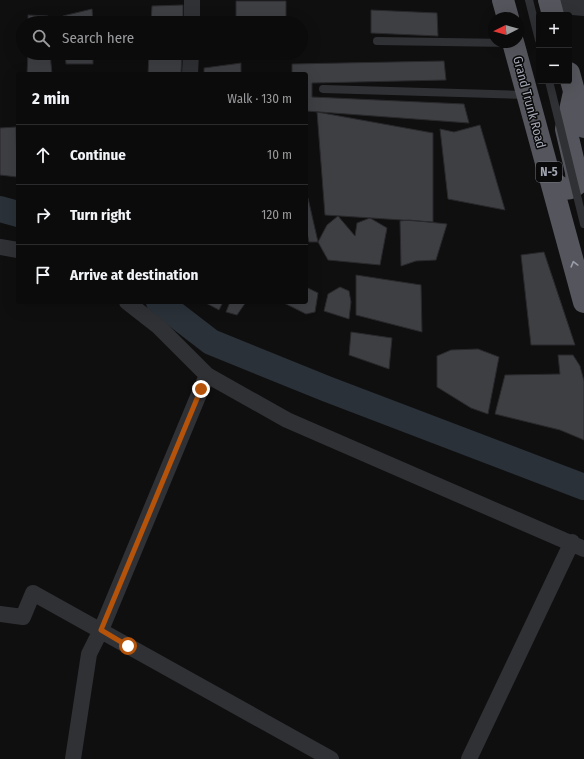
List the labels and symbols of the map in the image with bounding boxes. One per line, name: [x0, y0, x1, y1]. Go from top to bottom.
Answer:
north arrow: [488, 12, 524, 48]
street label: Grand Trunk Road: [510, 54, 549, 150]
road number: N-5: [536, 162, 562, 182]
one-way arrow: [570, 261, 579, 268]
route end: [192, 380, 210, 398]
route start: [119, 637, 137, 655]

